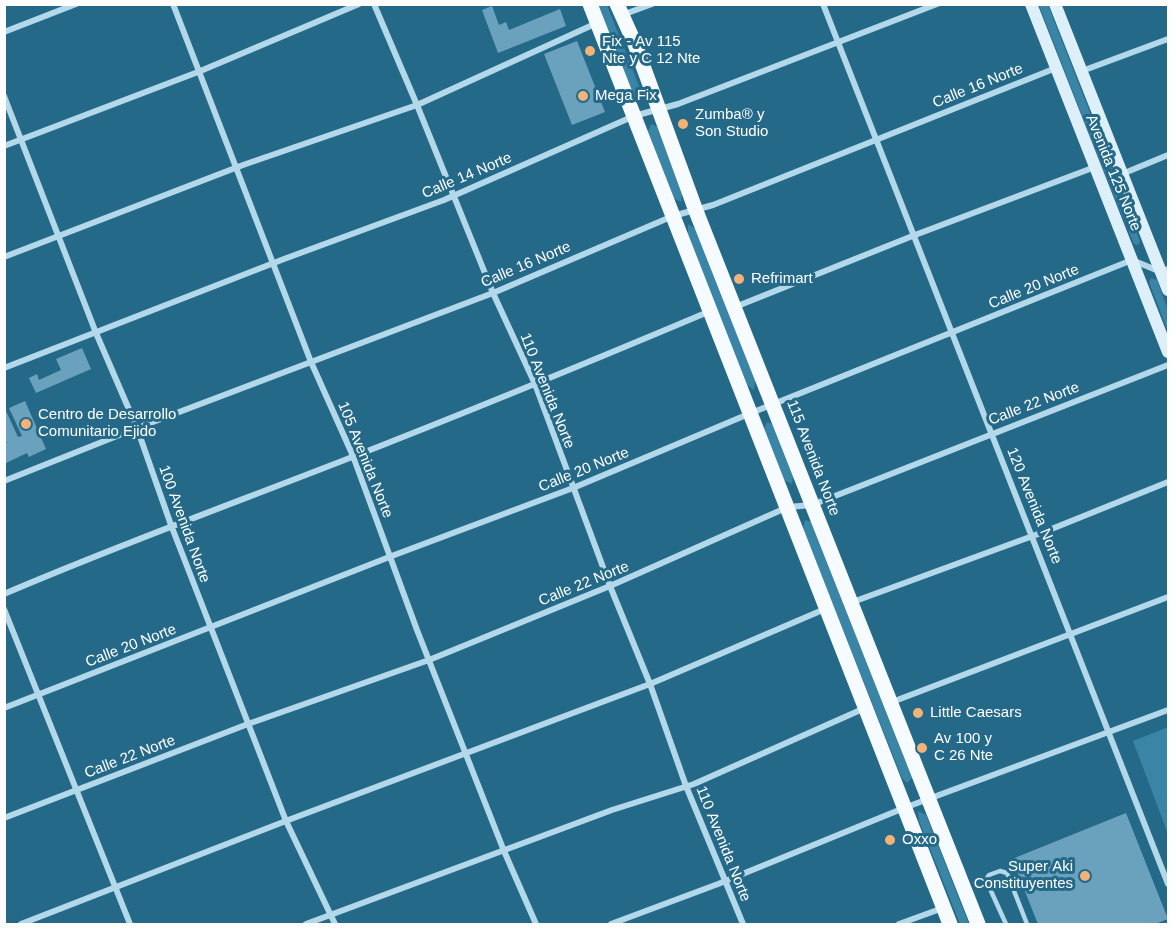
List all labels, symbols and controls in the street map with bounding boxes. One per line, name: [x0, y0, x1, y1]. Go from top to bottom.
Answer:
place label: Fix - Av 115 Nte y C 12 Nte: [602, 33, 700, 68]
marker: Fix - Av 115 Nte y C 12 Nte: [583, 44, 597, 58]
street label: Calle 16 Norte: [930, 60, 1026, 112]
place label: Mega Fix: [595, 87, 657, 105]
marker: Mega Fix: [576, 89, 590, 103]
place label: Zumba® y Son Studio: [695, 106, 768, 141]
street label: Avenida 125 Norte: [1081, 112, 1145, 234]
marker: Zumba® y Son Studio: [676, 117, 690, 131]
street label: Calle 14 Norte: [419, 149, 515, 203]
street label: Calle 16 Norte: [478, 238, 574, 292]
street label: Calle 20 Norte: [986, 261, 1082, 313]
place label: Refrimart: [751, 270, 813, 288]
marker: Refrimart: [732, 272, 746, 286]
street label: 110 Avenida Norte: [516, 331, 578, 451]
street label: Calle 22 Norte: [986, 378, 1082, 430]
street label: 115 Avenida Norte: [783, 397, 843, 519]
street label: 105 Avenida Norte: [333, 399, 397, 521]
place label: Centro de Desarrollo Comunitario Ejido: [38, 406, 176, 441]
marker: Centro de Desarrollo Comunitario Ejido: [19, 417, 33, 431]
street label: Calle 20 Norte: [536, 444, 632, 496]
street label: 120 Avenida Norte: [1002, 445, 1066, 567]
street label: 100 Avenida Norte: [154, 463, 214, 585]
street label: Calle 22 Norte: [536, 558, 632, 610]
street label: Calle 20 Norte: [83, 620, 179, 672]
place label: Little Caesars: [930, 704, 1022, 722]
marker: Little Caesars: [911, 706, 925, 720]
place label: Av 100 y C 26 Nte: [934, 730, 993, 765]
street label: Calle 22 Norte: [82, 731, 178, 783]
marker: Av 100 y C 26 Nte: [915, 741, 929, 755]
street label: 110 Avenida Norte: [692, 784, 754, 904]
place label: Oxxo: [902, 831, 937, 849]
marker: Oxxo: [883, 833, 897, 847]
place label: Super Aki Constituyentes: [974, 858, 1073, 893]
marker: Super Aki Constituyentes: [1078, 869, 1092, 883]

